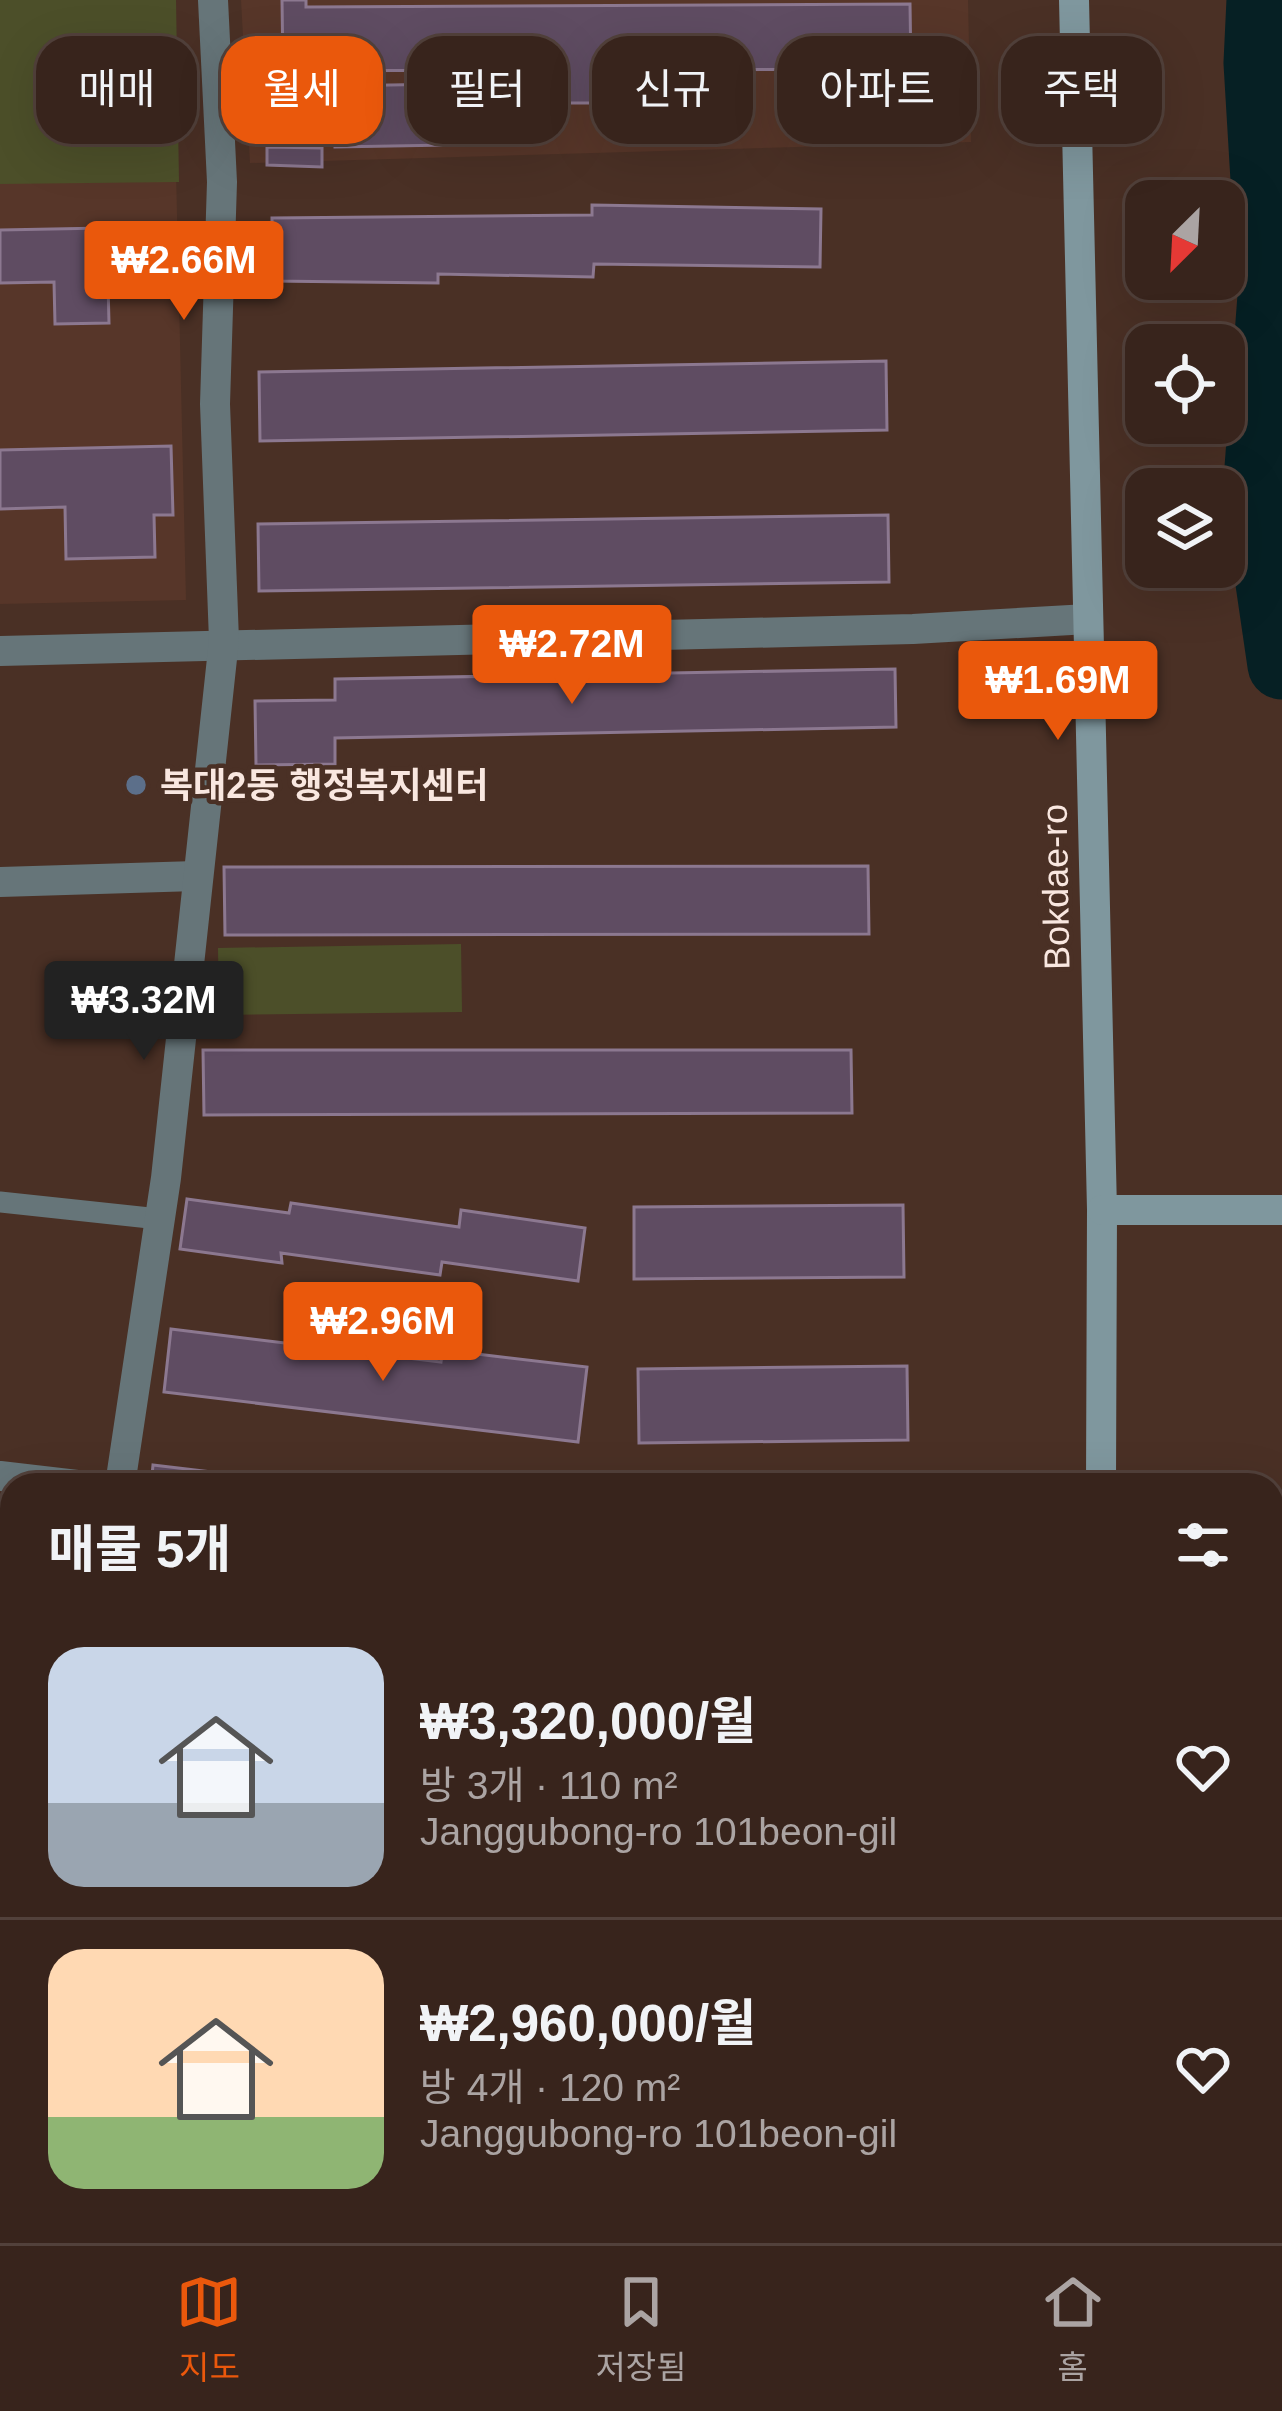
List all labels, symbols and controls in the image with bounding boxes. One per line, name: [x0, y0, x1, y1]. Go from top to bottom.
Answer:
chip: 매매: [36, 36, 197, 144]
chip: 월세: [221, 36, 383, 144]
chip: 필터: [407, 36, 568, 144]
chip: 신규: [592, 36, 753, 144]
chip: 아파트: [777, 36, 977, 144]
chip: 주택: [1001, 36, 1162, 144]
north arrow: [1125, 180, 1245, 300]
map controls: [1125, 180, 1245, 588]
pin: ₩2.66M: [86, 221, 282, 323]
text: ₩2.66M: [111, 238, 257, 281]
button: locate: [1125, 324, 1245, 444]
button: layers: [1125, 468, 1245, 588]
pin: ₩2.72M: [474, 605, 670, 707]
text: ₩2.72M: [499, 622, 645, 665]
pin: ₩1.69M: [960, 641, 1156, 743]
text: ₩1.69M: [985, 658, 1131, 701]
place label: 복대2동 행정복지센터: [160, 765, 488, 806]
marker: 복대2동 행정복지센터: [123, 772, 149, 798]
street label: Bokdae-ro: [1034, 804, 1077, 970]
pin: ₩3.32M: [46, 961, 242, 1063]
text: ₩3.32M: [71, 978, 217, 1021]
pin: ₩2.96M: [285, 1282, 481, 1384]
text: ₩2.96M: [310, 1299, 456, 1342]
icon: filters: [1170, 1512, 1236, 1578]
text: 매물 5개: [48, 1521, 231, 1578]
text: ₩3,320,000/월: [420, 1693, 756, 1750]
icon: home: [144, 1695, 288, 1839]
icon: heart: [1170, 1734, 1236, 1800]
text: 방 3개 · 110 m²: [420, 1764, 677, 1807]
text: Janggubong-ro 101beon-gil: [420, 1810, 897, 1853]
text: ₩2,960,000/월: [420, 1995, 756, 2052]
icon: home: [144, 1997, 288, 2141]
icon: heart: [1170, 2036, 1236, 2102]
text: 방 4개 · 120 m²: [420, 2066, 680, 2109]
text: Janggubong-ro 101beon-gil: [420, 2112, 897, 2155]
tab: 지도: [176, 2269, 242, 2389]
tab: 저장됨: [595, 2269, 687, 2389]
tab: 홈: [1040, 2269, 1106, 2389]

